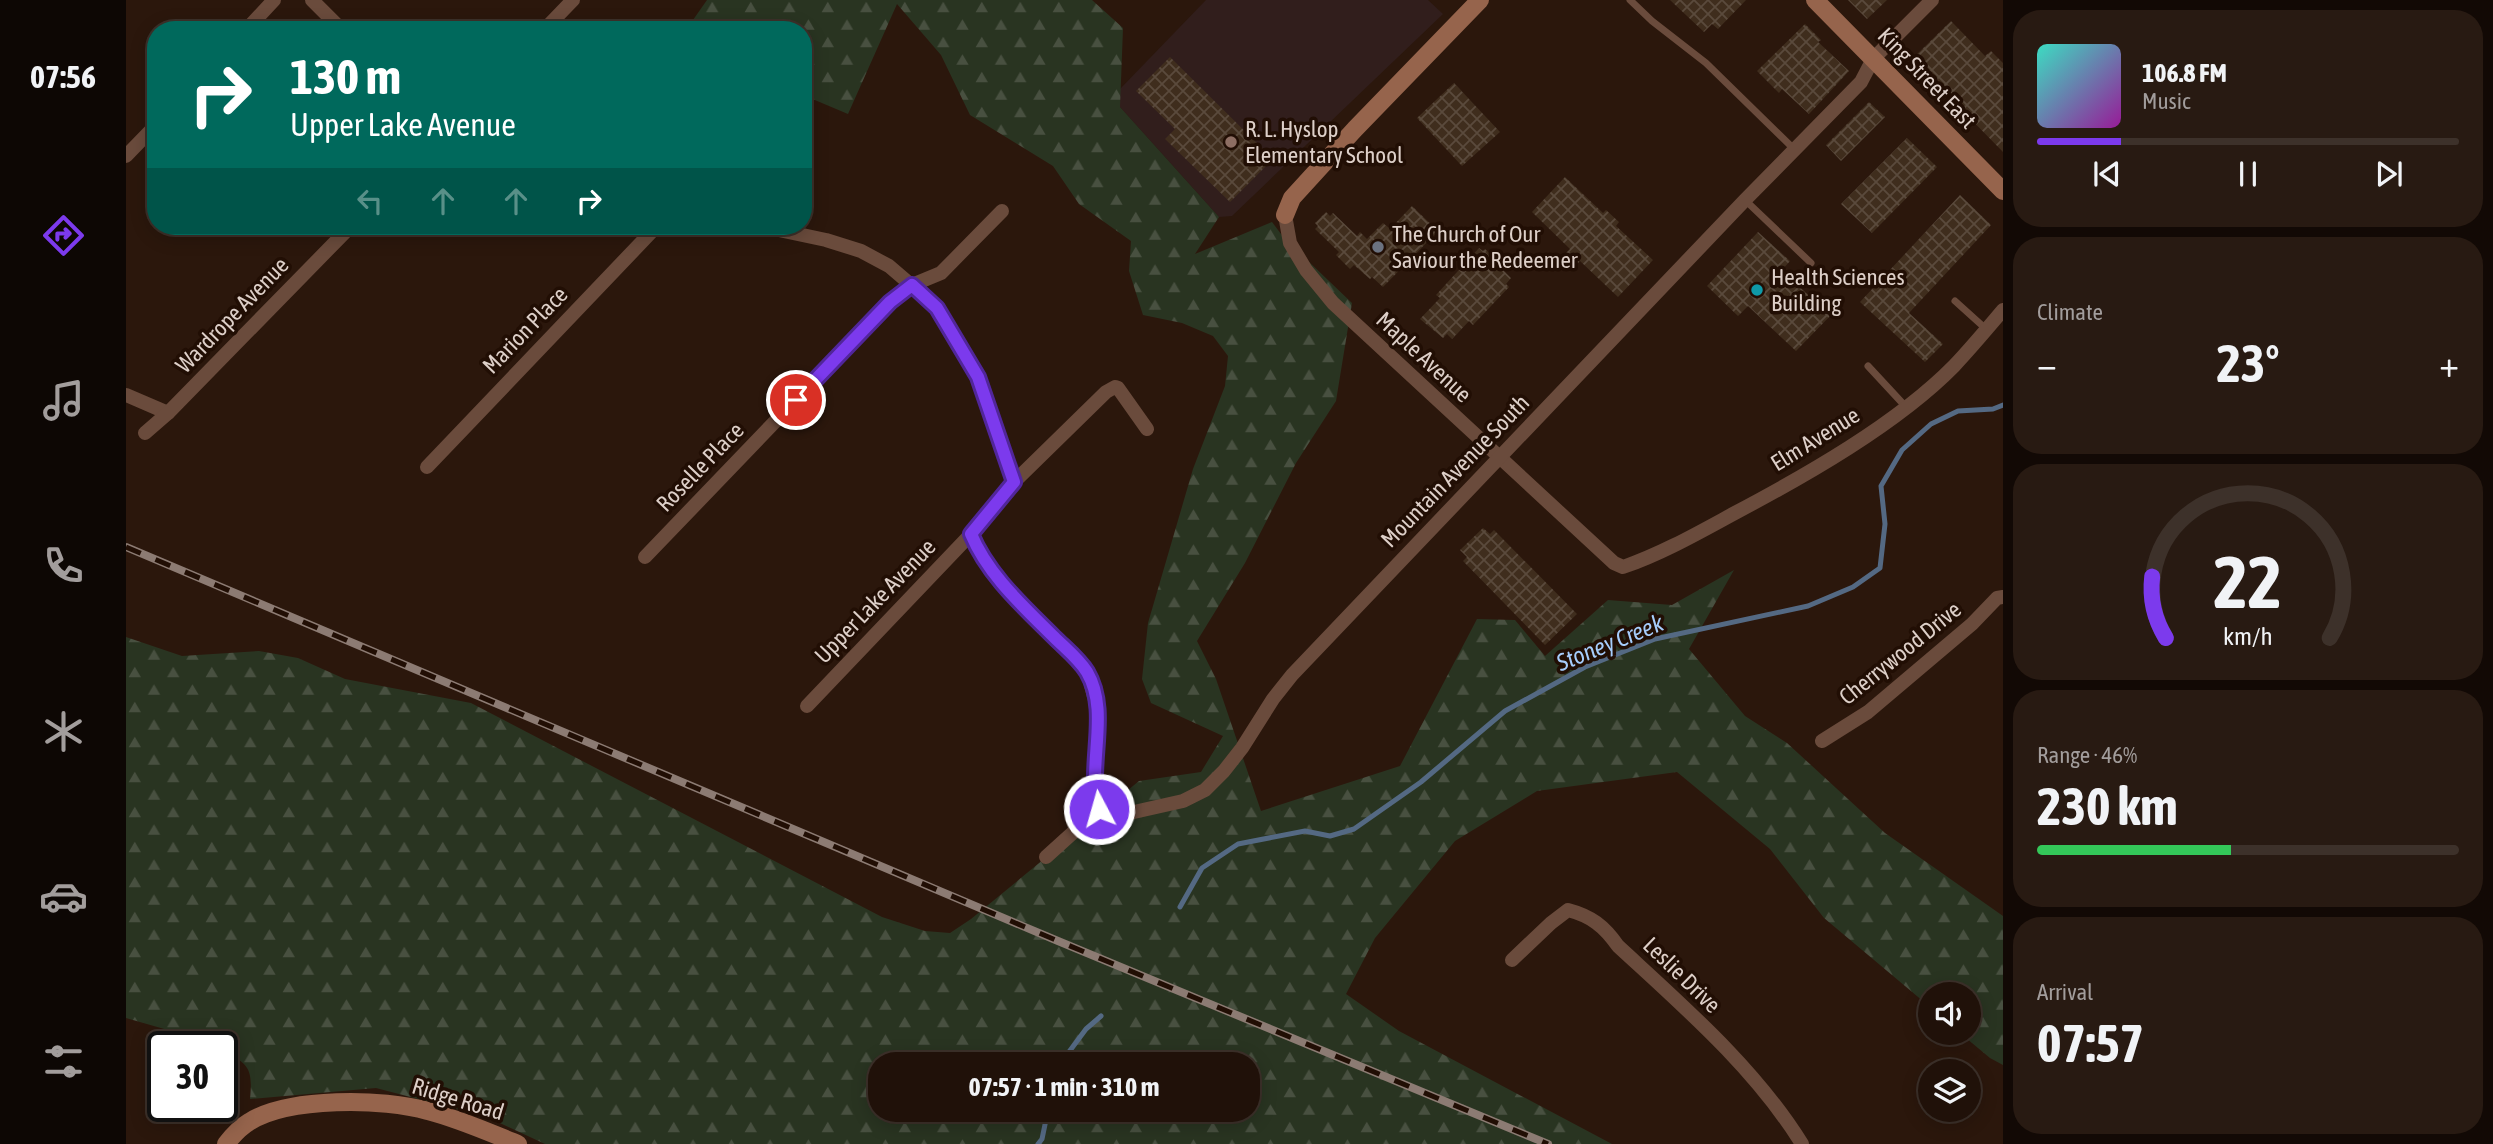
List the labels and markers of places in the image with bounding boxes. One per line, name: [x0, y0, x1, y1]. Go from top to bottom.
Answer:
place label: R. L. Hyslop Elementary School: [1245, 116, 1403, 168]
marker: R. L. Hyslop Elementary School: [1223, 134, 1239, 150]
place label: The Church of Our Saviour the Redeemer: [1392, 221, 1579, 273]
marker: The Church of Our Saviour the Redeemer: [1370, 239, 1386, 255]
place label: Health Sciences Building: [1771, 264, 1905, 316]
marker: Health Sciences Building: [1749, 282, 1765, 298]
pin: [766, 370, 826, 430]

